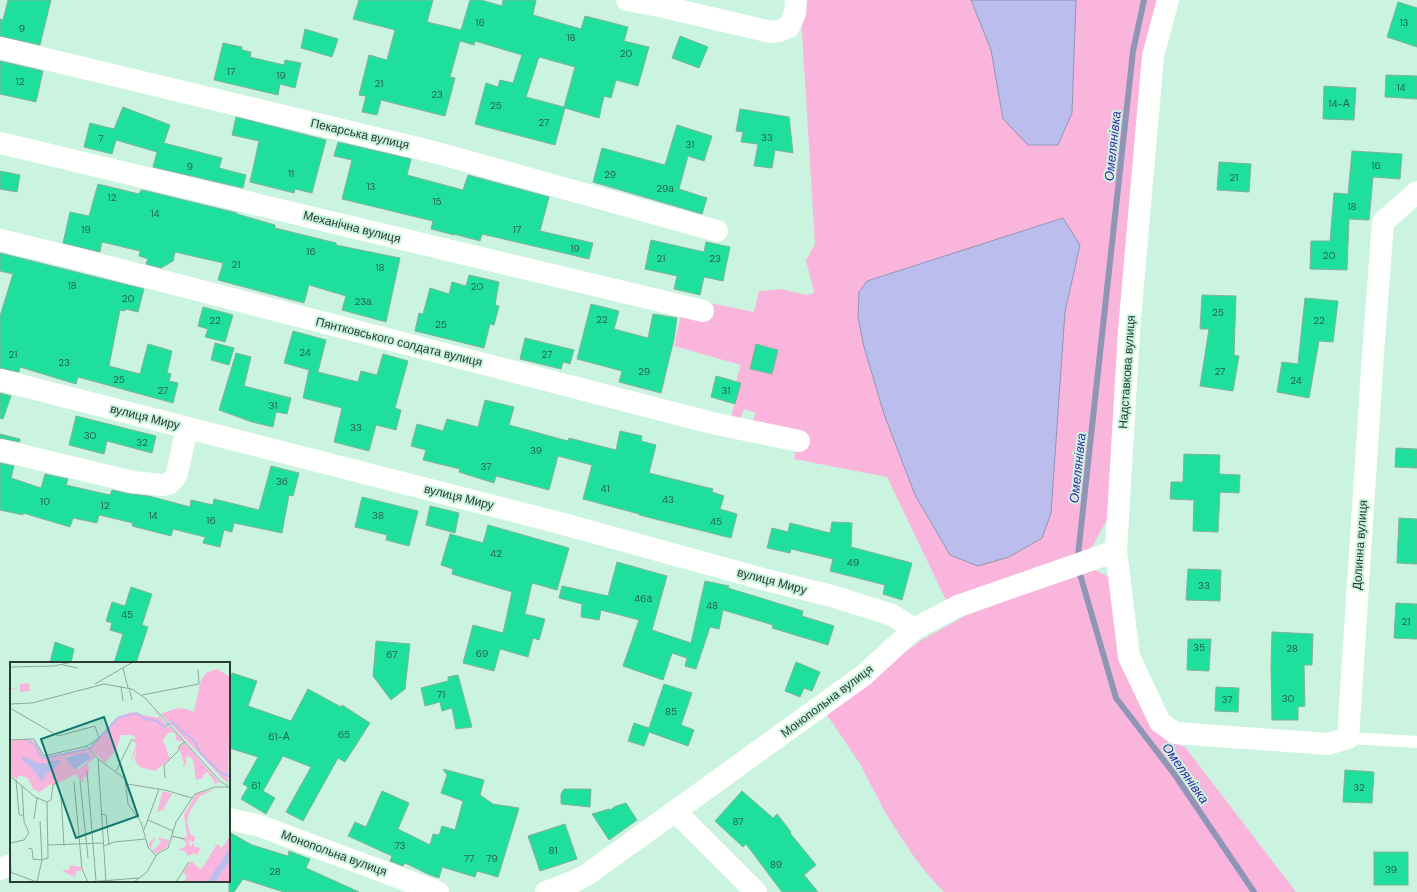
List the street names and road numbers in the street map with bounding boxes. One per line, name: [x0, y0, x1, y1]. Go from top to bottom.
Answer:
street label: Пекарська вулиця: [309, 115, 411, 153]
street label: Механічна вулиця: [302, 207, 402, 247]
street label: Пянтковського солдата вулиця: [314, 314, 484, 370]
street label: Надставкова вулиця: [1115, 315, 1139, 429]
street label: вулиця Миру: [108, 401, 182, 433]
street label: вулиця Миру: [422, 481, 496, 513]
street label: Долинна вулиця: [1349, 499, 1371, 591]
street label: вулиця Миру: [735, 564, 809, 598]
street label: Монопольна вулиця: [778, 661, 876, 741]
street label: Монопольна вулиця: [279, 826, 389, 880]

